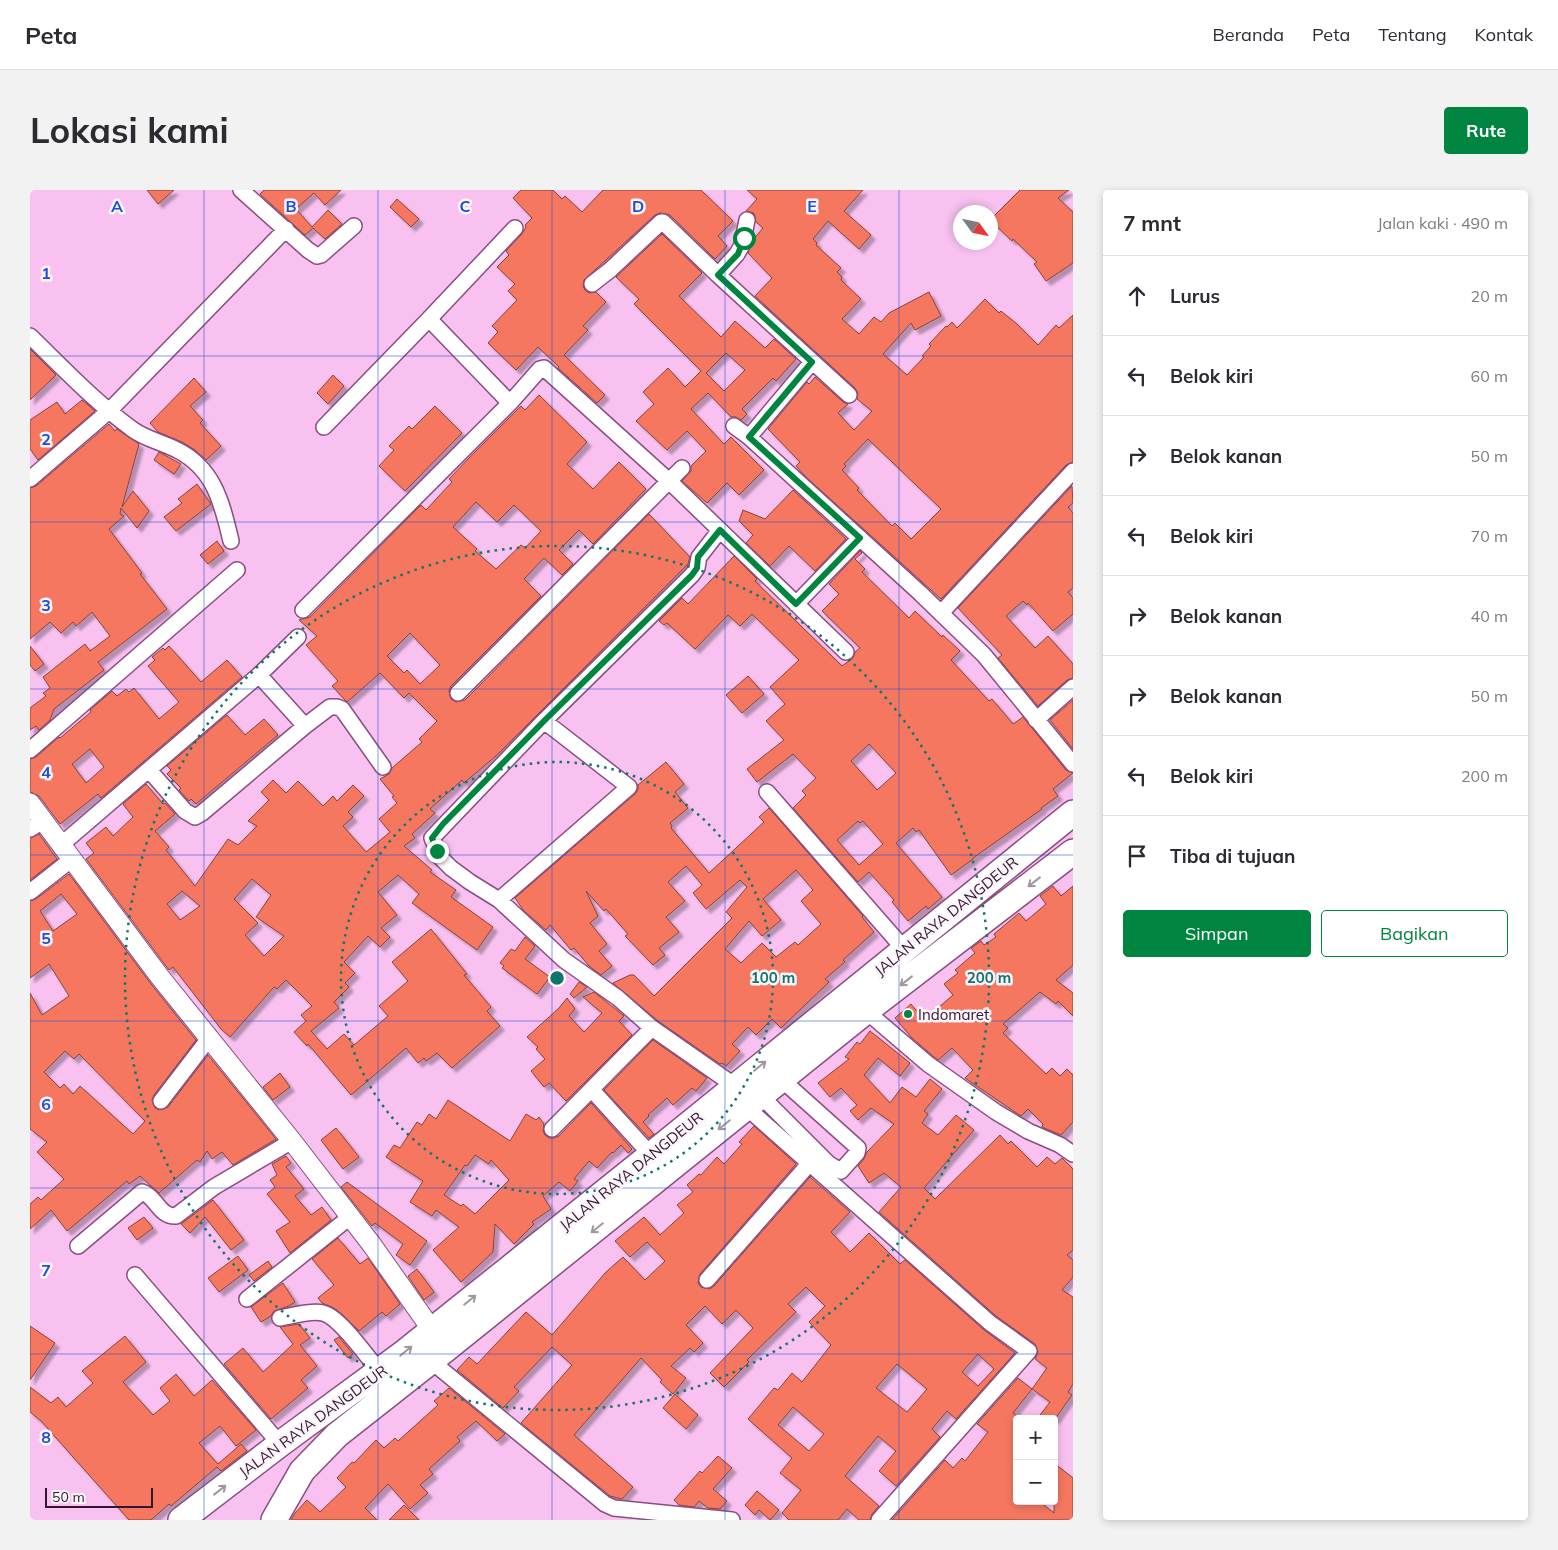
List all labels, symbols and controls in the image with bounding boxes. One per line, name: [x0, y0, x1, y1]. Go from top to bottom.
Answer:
text: Peta: [25, 20, 77, 50]
text: Beranda: [1213, 23, 1284, 46]
text: Peta: [1312, 23, 1350, 46]
text: Tentang: [1378, 23, 1447, 46]
text: Kontak: [1475, 23, 1533, 46]
button: Rute: [1444, 107, 1528, 154]
text: Lokasi kami: [30, 108, 229, 152]
text: A: [111, 196, 123, 216]
text: B: [285, 196, 297, 216]
text: C: [460, 196, 471, 216]
text: D: [632, 196, 644, 216]
text: E: [807, 196, 817, 216]
north arrow: [953, 205, 998, 250]
text: 7 mnt: [1123, 210, 1181, 236]
text: Jalan kaki · 490 m: [1377, 213, 1508, 233]
route start: [733, 227, 756, 250]
text: 1: [41, 263, 51, 283]
icon: ahead: [1123, 282, 1151, 310]
text: Lurus: [1170, 284, 1220, 308]
text: 20 m: [1471, 286, 1508, 306]
icon: left: [1123, 362, 1151, 390]
text: Belok kiri: [1170, 364, 1253, 388]
text: 60 m: [1471, 366, 1508, 386]
text: 2: [41, 429, 51, 449]
icon: right: [1123, 442, 1151, 470]
text: Belok kanan: [1170, 444, 1282, 468]
text: 50 m: [1471, 446, 1508, 466]
icon: left: [1123, 522, 1151, 550]
text: Belok kiri: [1170, 524, 1253, 548]
text: 70 m: [1471, 526, 1508, 546]
text: 3: [41, 595, 51, 615]
icon: right: [1123, 602, 1151, 630]
text: Belok kanan: [1170, 604, 1282, 628]
text: 40 m: [1471, 606, 1508, 626]
icon: right: [1123, 682, 1151, 710]
text: Belok kanan: [1170, 684, 1282, 708]
text: 50 m: [1471, 686, 1508, 706]
text: 4: [41, 762, 51, 782]
icon: left: [1123, 762, 1151, 790]
text: Belok kiri: [1170, 764, 1253, 788]
text: 200 m: [1461, 766, 1508, 786]
route end: [426, 840, 449, 863]
icon: arrive: [1123, 842, 1151, 870]
text: Tiba di tujuan: [1170, 844, 1295, 868]
street label: JALAN RAYA DANGDEUR: [871, 852, 1021, 980]
one-way arrow: [1028, 876, 1041, 887]
button: Simpan: [1123, 910, 1311, 957]
button: Bagikan: [1321, 910, 1508, 957]
text: 5: [41, 928, 51, 948]
text: 100 m: [751, 968, 795, 987]
text: 200 m: [967, 968, 1011, 987]
centre of rings: [548, 969, 566, 987]
one-way arrow: [899, 975, 912, 986]
place label: Indomaret: [918, 1005, 989, 1024]
marker: Indomaret: [902, 1008, 914, 1020]
one-way arrow: [753, 1060, 766, 1071]
text: 6: [41, 1094, 51, 1114]
street label: JALAN RAYA DANGDEUR: [556, 1107, 706, 1235]
one-way arrow: [717, 1120, 730, 1131]
one-way arrow: [591, 1222, 604, 1233]
text: 7: [41, 1260, 51, 1280]
one-way arrow: [464, 1294, 477, 1305]
one-way arrow: [399, 1346, 412, 1357]
street label: JALAN RAYA DANGDEUR: [235, 1361, 391, 1481]
map controls: [1013, 1415, 1058, 1505]
button: +: [1013, 1415, 1058, 1460]
text: 8: [41, 1427, 51, 1447]
button: −: [1013, 1460, 1058, 1505]
scale bar: [45, 1485, 152, 1508]
one-way arrow: [213, 1485, 226, 1496]
text: 50 m: [52, 1488, 85, 1506]

